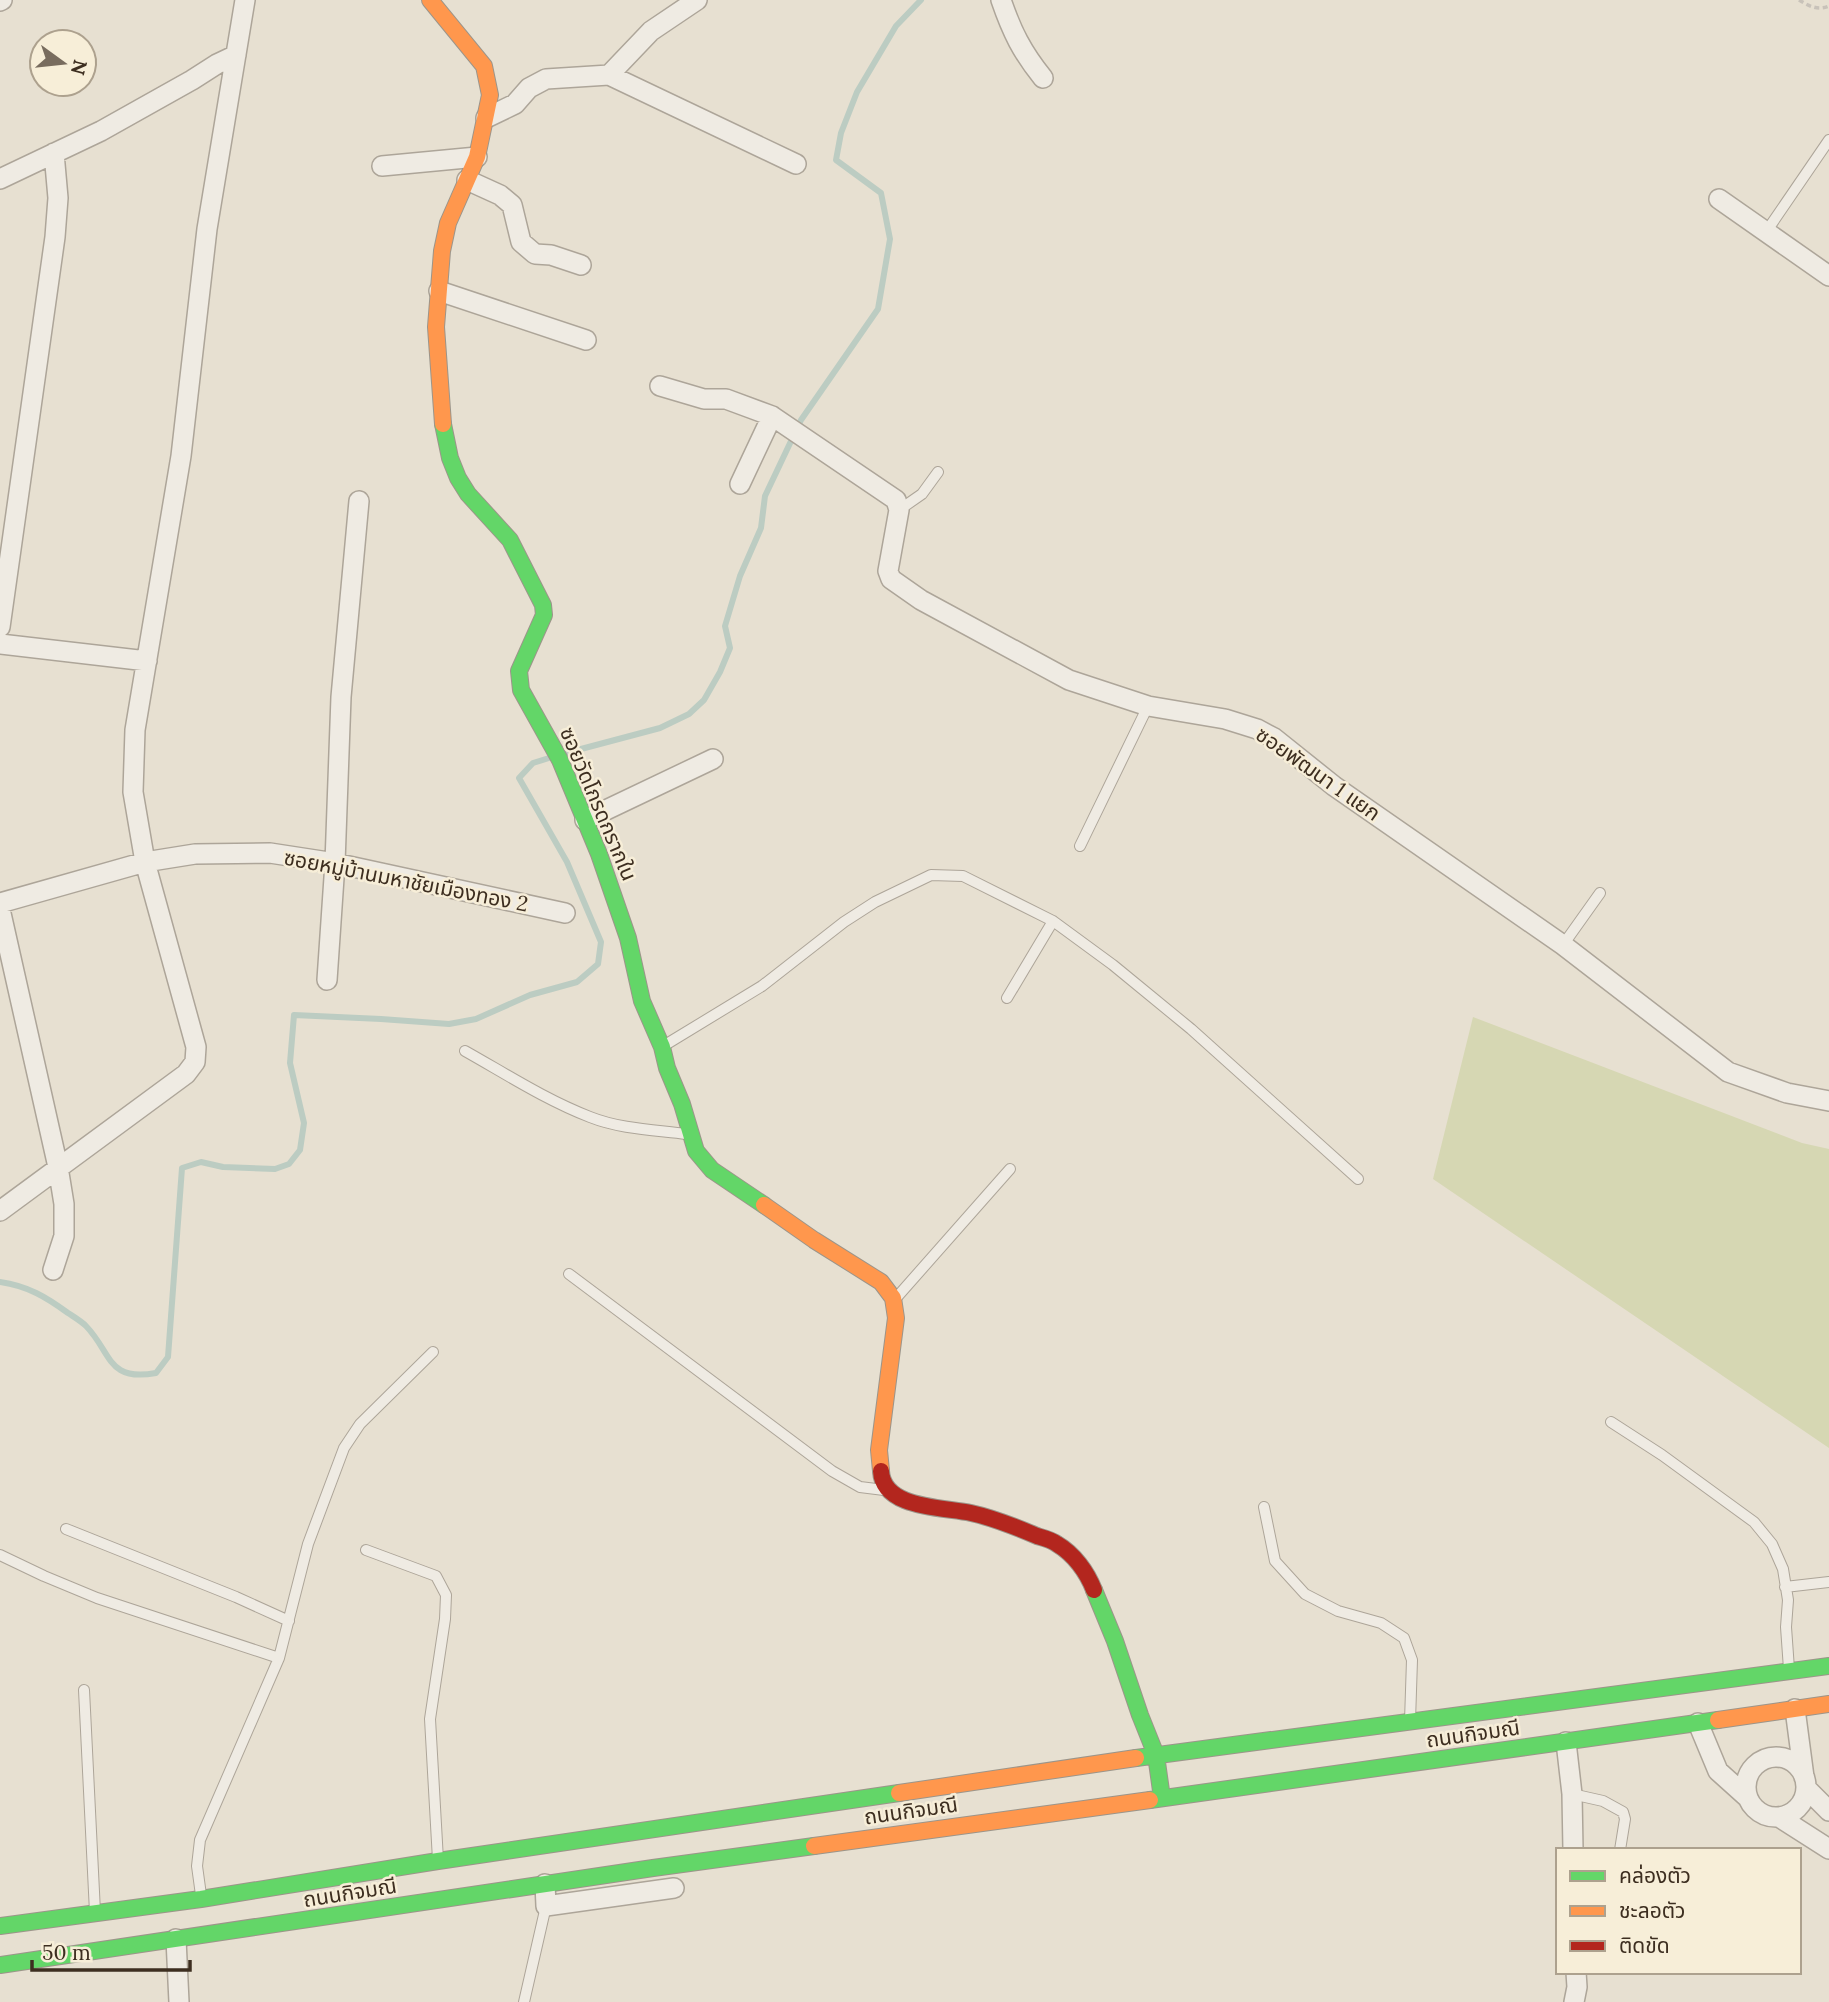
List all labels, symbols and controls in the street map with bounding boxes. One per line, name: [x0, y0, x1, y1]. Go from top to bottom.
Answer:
north arrow: [28, 28, 98, 98]
text: N: [66, 57, 93, 78]
street label: ซอยพัฒนา 1 แยก: [1251, 721, 1386, 827]
street label: ซอยวัดโกรดกรากใน: [554, 723, 643, 885]
street label: ซอยหมู่บ้านมหาชัยเมืองทอง 2: [281, 844, 531, 917]
street label: ถนนกิจมณี: [1424, 1714, 1521, 1753]
street label: ถนนกิจมณี: [862, 1791, 959, 1830]
legend: [1556, 1848, 1801, 1974]
text: คล่องตัว: [1619, 1862, 1691, 1889]
street label: ถนนกิจมณี: [301, 1872, 399, 1913]
text: ชะลอตัว: [1619, 1897, 1685, 1924]
scale bar: [32, 1928, 189, 1972]
text: ติดขัด: [1619, 1932, 1670, 1959]
text: 50 m: [42, 1939, 91, 1966]

